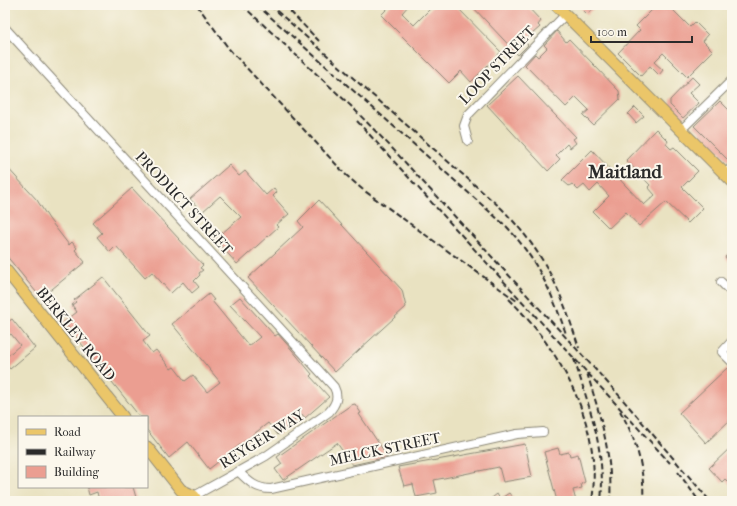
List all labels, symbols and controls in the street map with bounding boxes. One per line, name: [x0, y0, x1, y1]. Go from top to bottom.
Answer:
scale bar: [591, 18, 692, 44]
street label: LOOP STREET: [455, 21, 540, 108]
text: 100 m: [597, 25, 627, 39]
street label: PRODUCT STREET: [132, 148, 237, 259]
district label: Maitland: [587, 161, 663, 183]
street label: BERKLEY ROAD: [33, 283, 119, 385]
street label: REYGER WAY: [216, 405, 309, 472]
legend: [18, 416, 148, 488]
text: Road: [54, 425, 81, 439]
street label: MELCK STREET: [328, 428, 443, 470]
text: Railway: [54, 445, 96, 459]
text: Building: [54, 465, 99, 479]

